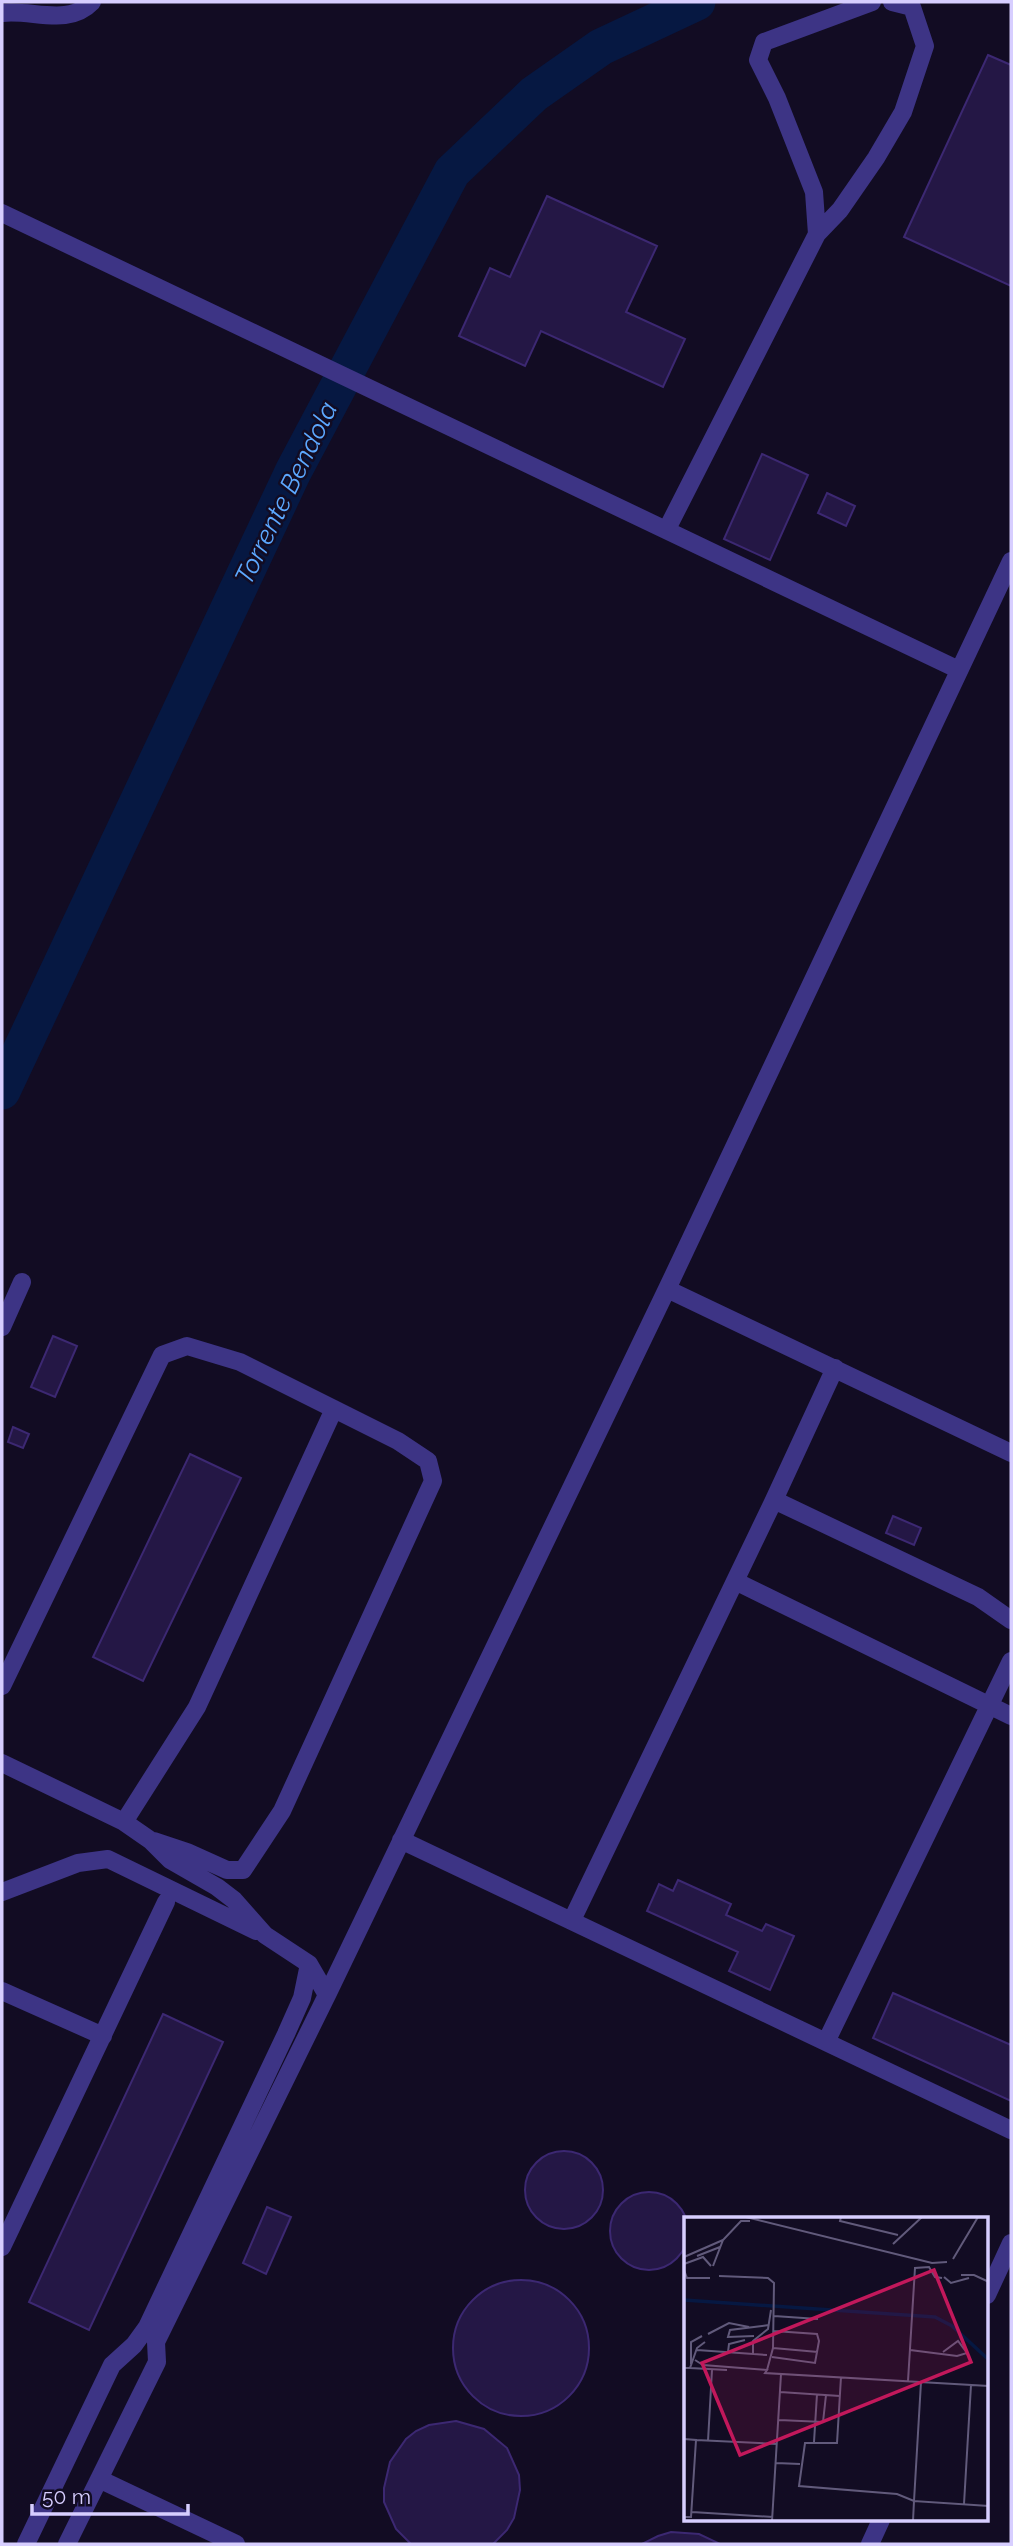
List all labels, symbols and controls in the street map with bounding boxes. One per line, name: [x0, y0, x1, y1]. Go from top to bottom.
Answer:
water label: Torrente Bendola: [229, 397, 343, 589]
inset map: [684, 2217, 988, 2522]
scale bar: [32, 2472, 187, 2516]
text: 50 m: [42, 2484, 91, 2509]

